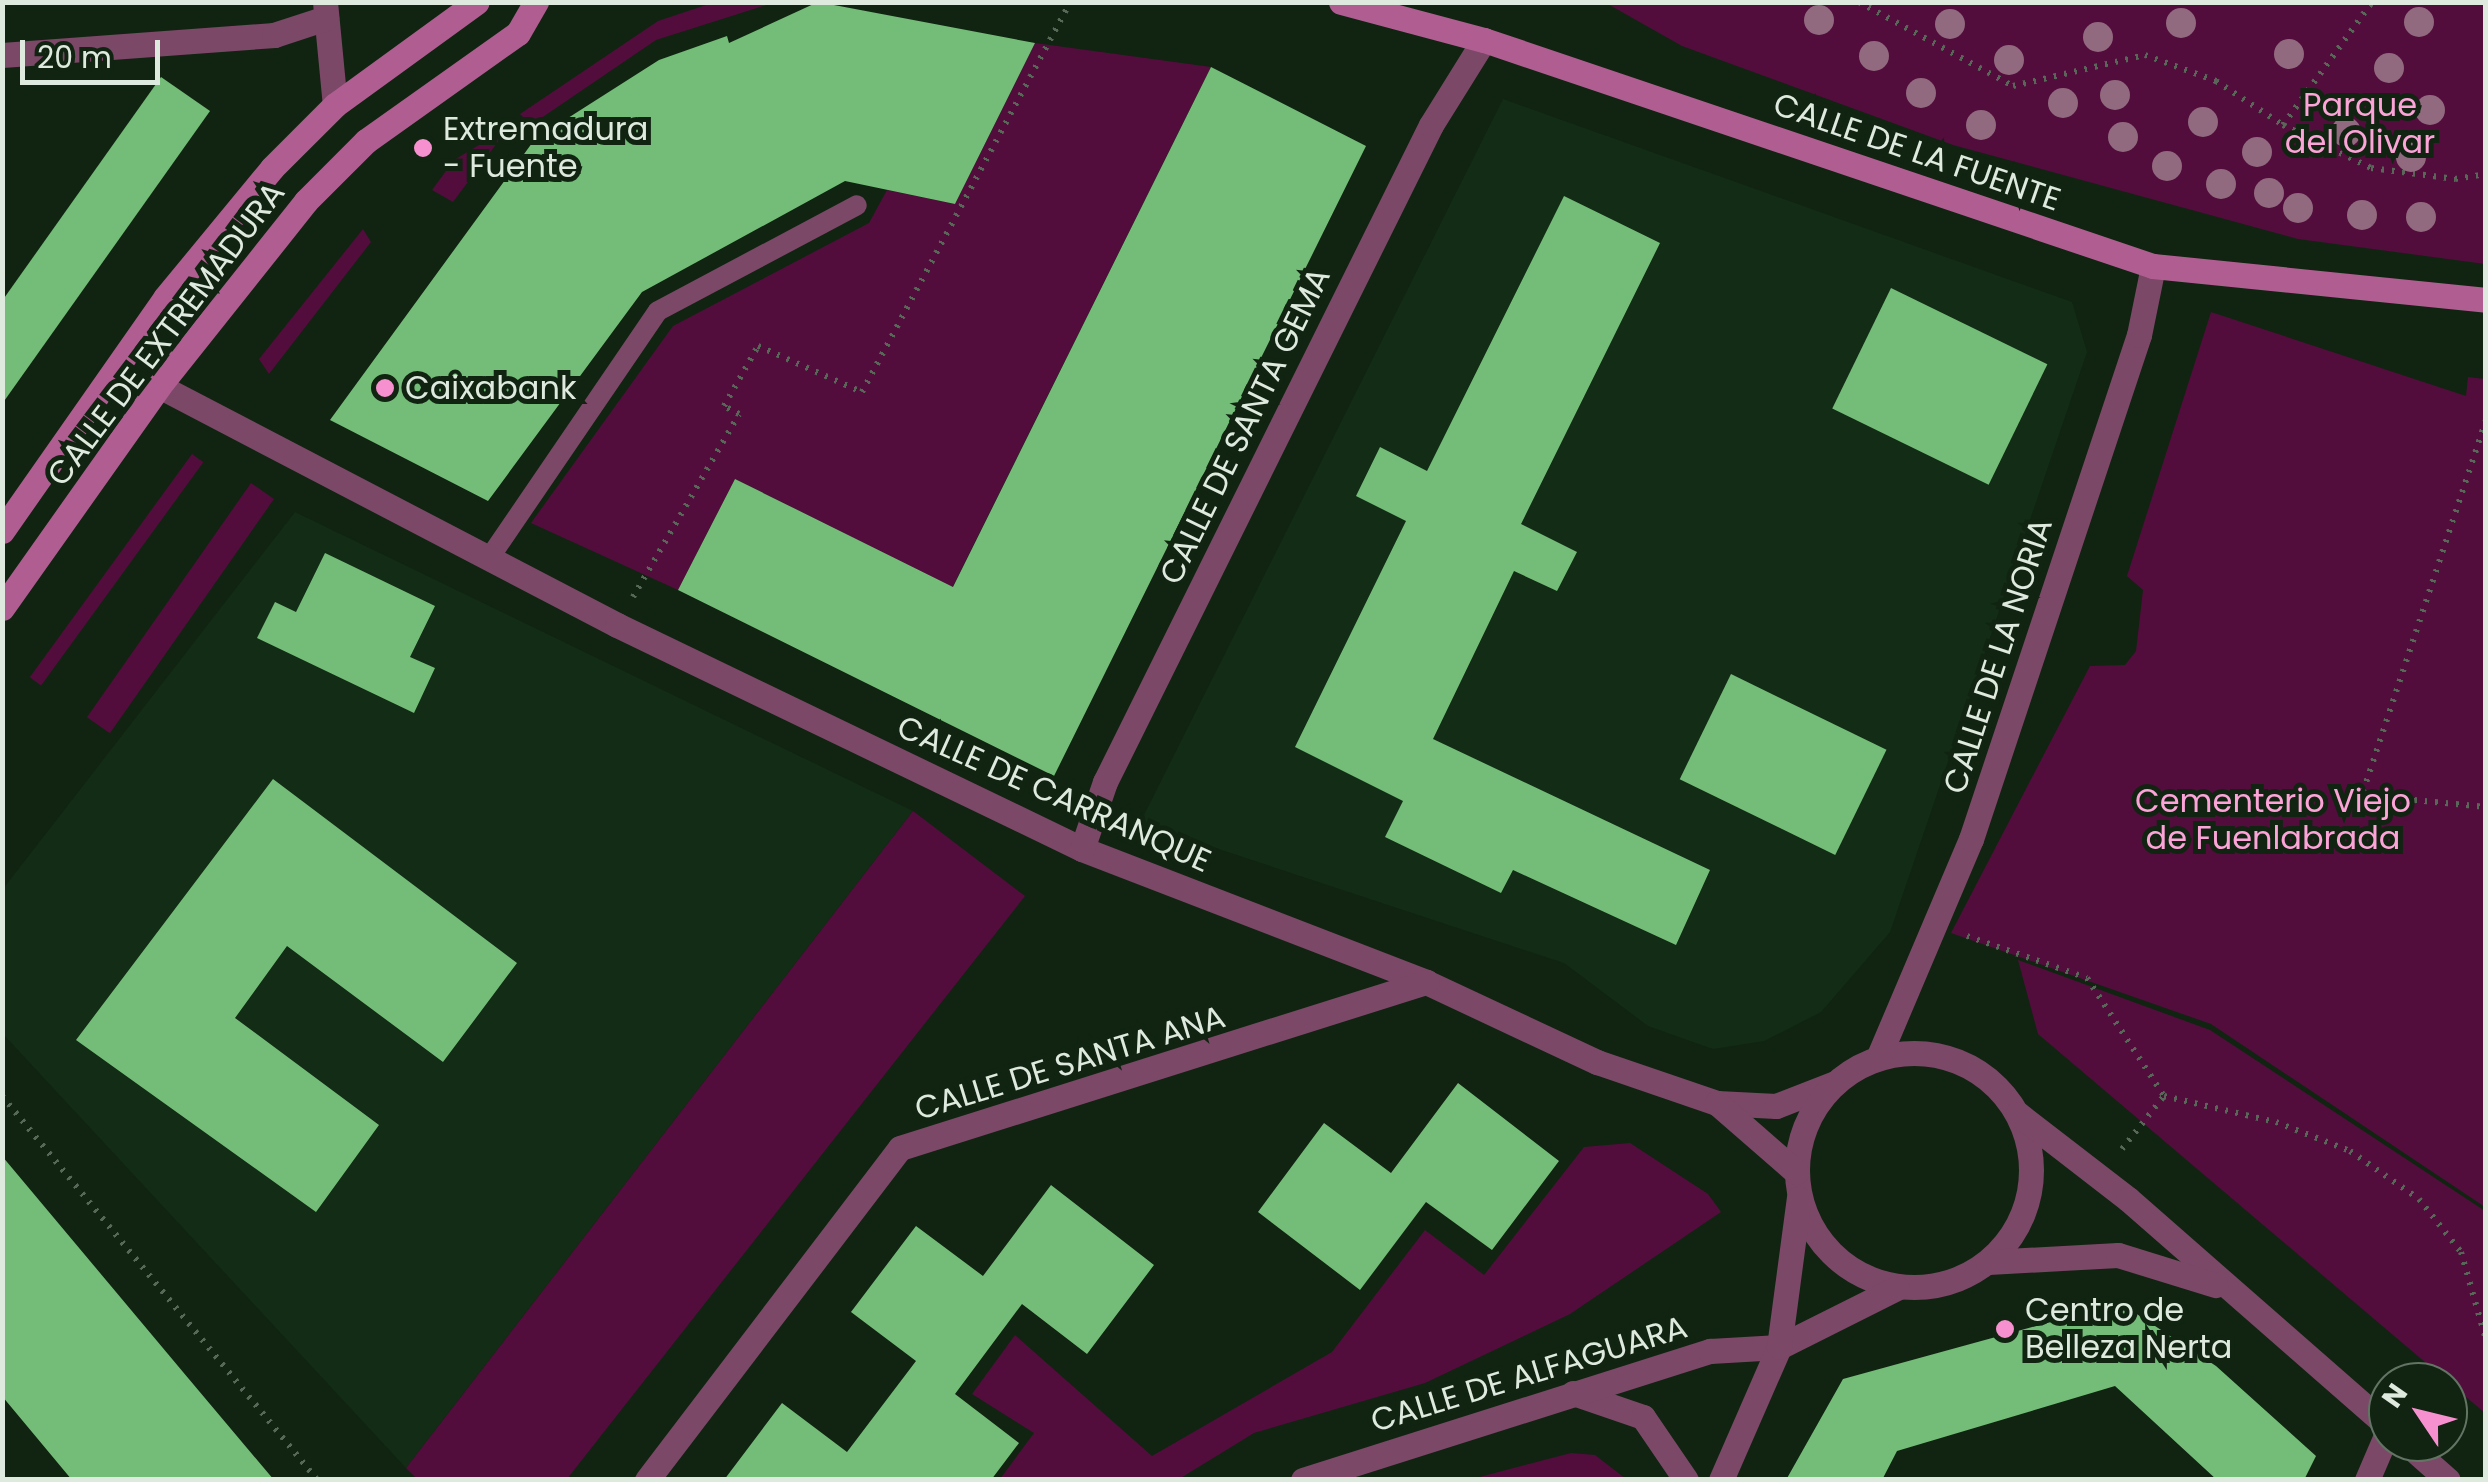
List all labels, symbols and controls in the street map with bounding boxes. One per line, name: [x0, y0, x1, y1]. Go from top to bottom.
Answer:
scale bar: [25, 20, 165, 82]
text: 20 m: [37, 36, 112, 79]
street label: CALLE DE LA FUENTE: [1769, 85, 2065, 219]
park label: Parque del Olivar: [2285, 87, 2435, 162]
place label: Extremadura - Fuente: [443, 111, 648, 186]
marker: Extremadura - Fuente: [412, 137, 434, 159]
street label: CALLE DE EXTREMADURA: [39, 175, 293, 493]
street label: CALLE DE SANTA GEMA: [1152, 262, 1338, 590]
place label: Caixabank: [405, 369, 576, 407]
marker: Caixabank: [374, 377, 396, 399]
street label: CALLE DE LA NORIA: [1935, 514, 2061, 798]
street label: CALLE DE CARRANQUE: [891, 708, 1217, 880]
park label: Cementerio Viejo de Fuenlabrada: [2135, 783, 2411, 858]
street label: CALLE DE SANTA ANA: [910, 998, 1230, 1128]
place label: Centro de Belleza Nerta: [2025, 1292, 2232, 1367]
street label: CALLE DE ALFAGUARA: [1366, 1308, 1692, 1440]
marker: Centro de Belleza Nerta: [1994, 1318, 2016, 1340]
north arrow: [2368, 1362, 2468, 1462]
text: N: [2373, 1376, 2417, 1415]

